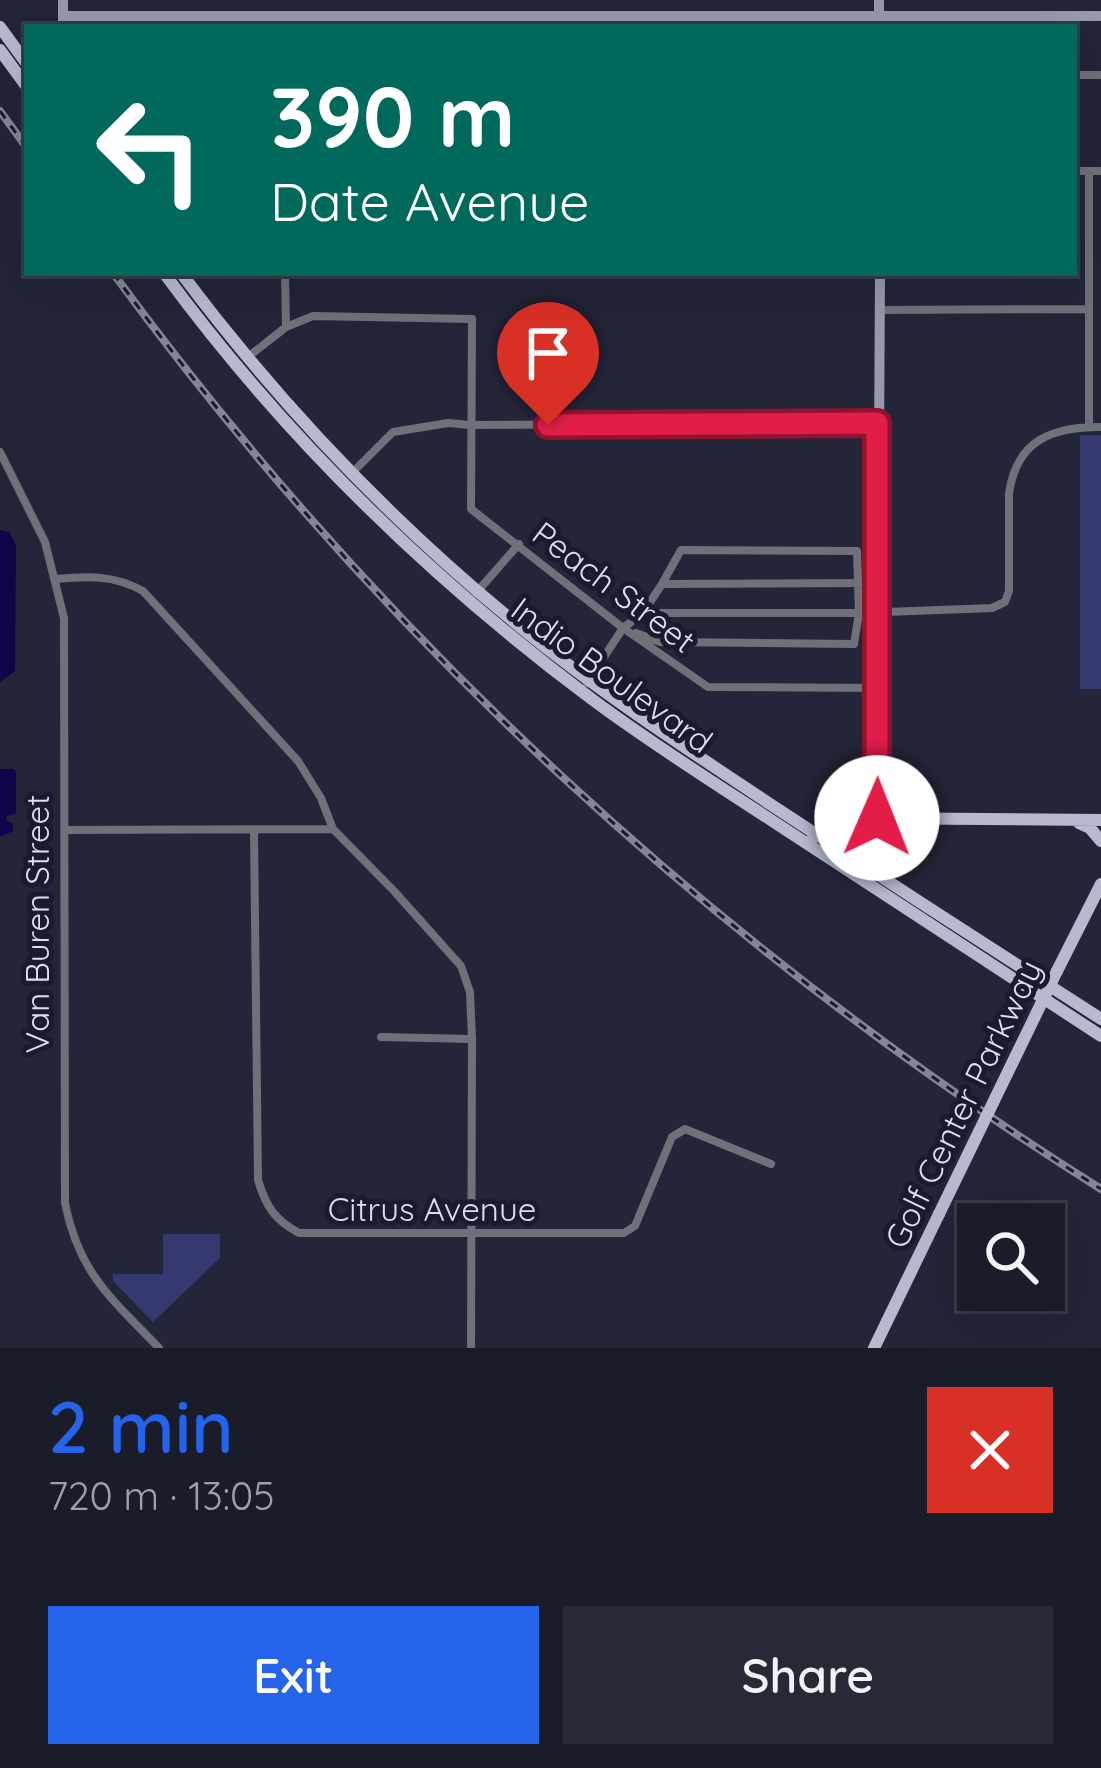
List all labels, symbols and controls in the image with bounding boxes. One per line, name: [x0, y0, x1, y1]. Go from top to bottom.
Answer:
text: 390 m: [270, 63, 515, 168]
icon: left: [72, 72, 228, 228]
text: Date Avenue: [270, 167, 590, 235]
pin: [497, 302, 599, 425]
icon: arrive: [515, 320, 581, 386]
street label: Peach Street: [525, 512, 704, 661]
street label: Indio Boulevard: [504, 588, 721, 761]
position arrow: [814, 755, 940, 881]
street label: Van Buren Street: [16, 795, 57, 1053]
street label: Golf Center Parkway: [875, 953, 1050, 1255]
street label: Citrus Avenue: [328, 1188, 536, 1229]
map controls: [957, 1203, 1065, 1311]
button: search: [957, 1203, 1065, 1311]
text: 2 min: [48, 1381, 234, 1471]
button: close: [927, 1387, 1053, 1513]
text: 720 m · 13:05: [48, 1471, 275, 1520]
button: Exit: [48, 1606, 539, 1744]
button: Share: [563, 1606, 1053, 1744]

